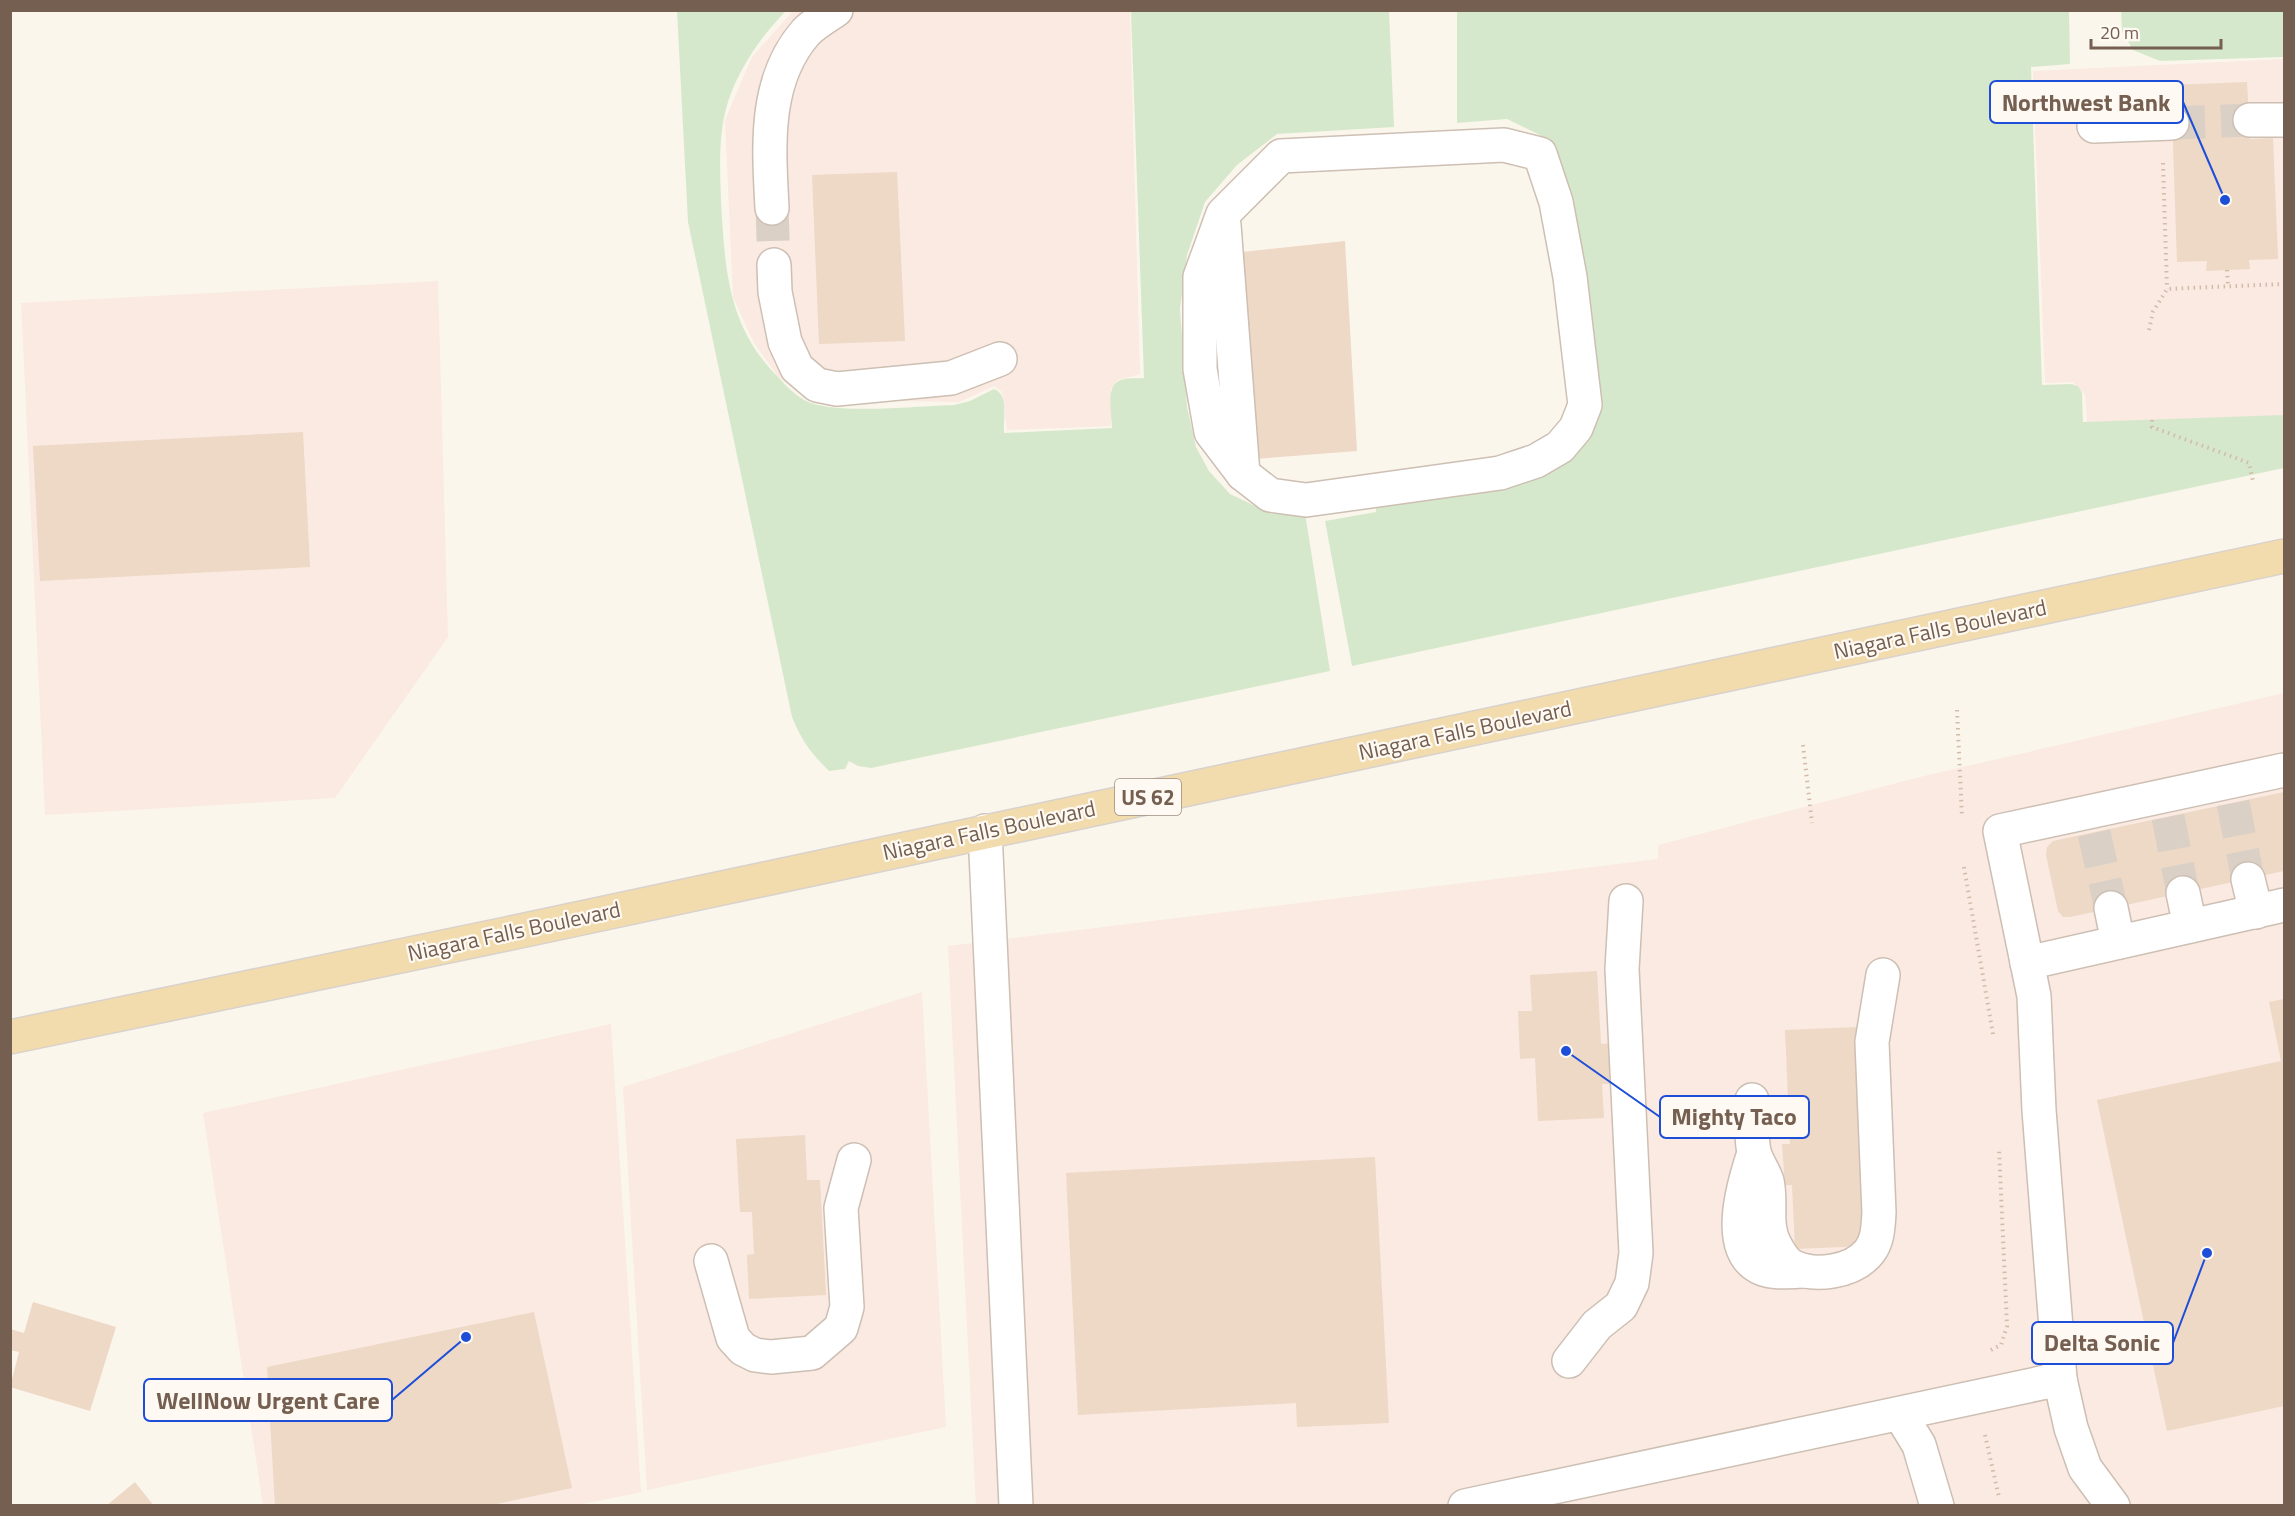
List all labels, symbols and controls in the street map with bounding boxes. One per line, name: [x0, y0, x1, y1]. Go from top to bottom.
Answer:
scale bar: [2091, 12, 2222, 50]
text: 20 m: [2100, 19, 2139, 46]
callout: Northwest Bank: [1990, 81, 2183, 123]
text: Northwest Bank: [2002, 84, 2171, 120]
street label: Niagara Falls Boulevard: [1830, 590, 2050, 668]
street label: Niagara Falls Boulevard: [1355, 691, 1575, 769]
road number: US 62: [1115, 779, 1181, 815]
street label: Niagara Falls Boulevard: [879, 791, 1099, 869]
street label: Niagara Falls Boulevard: [404, 892, 624, 970]
callout: Mighty Taco: [1660, 1096, 1809, 1138]
text: Mighty Taco: [1671, 1098, 1797, 1134]
callout: Delta Sonic: [2032, 1322, 2173, 1364]
text: Delta Sonic: [2044, 1324, 2160, 1360]
callout: WellNow Urgent Care: [144, 1379, 392, 1421]
text: WellNow Urgent Care: [156, 1382, 380, 1418]

